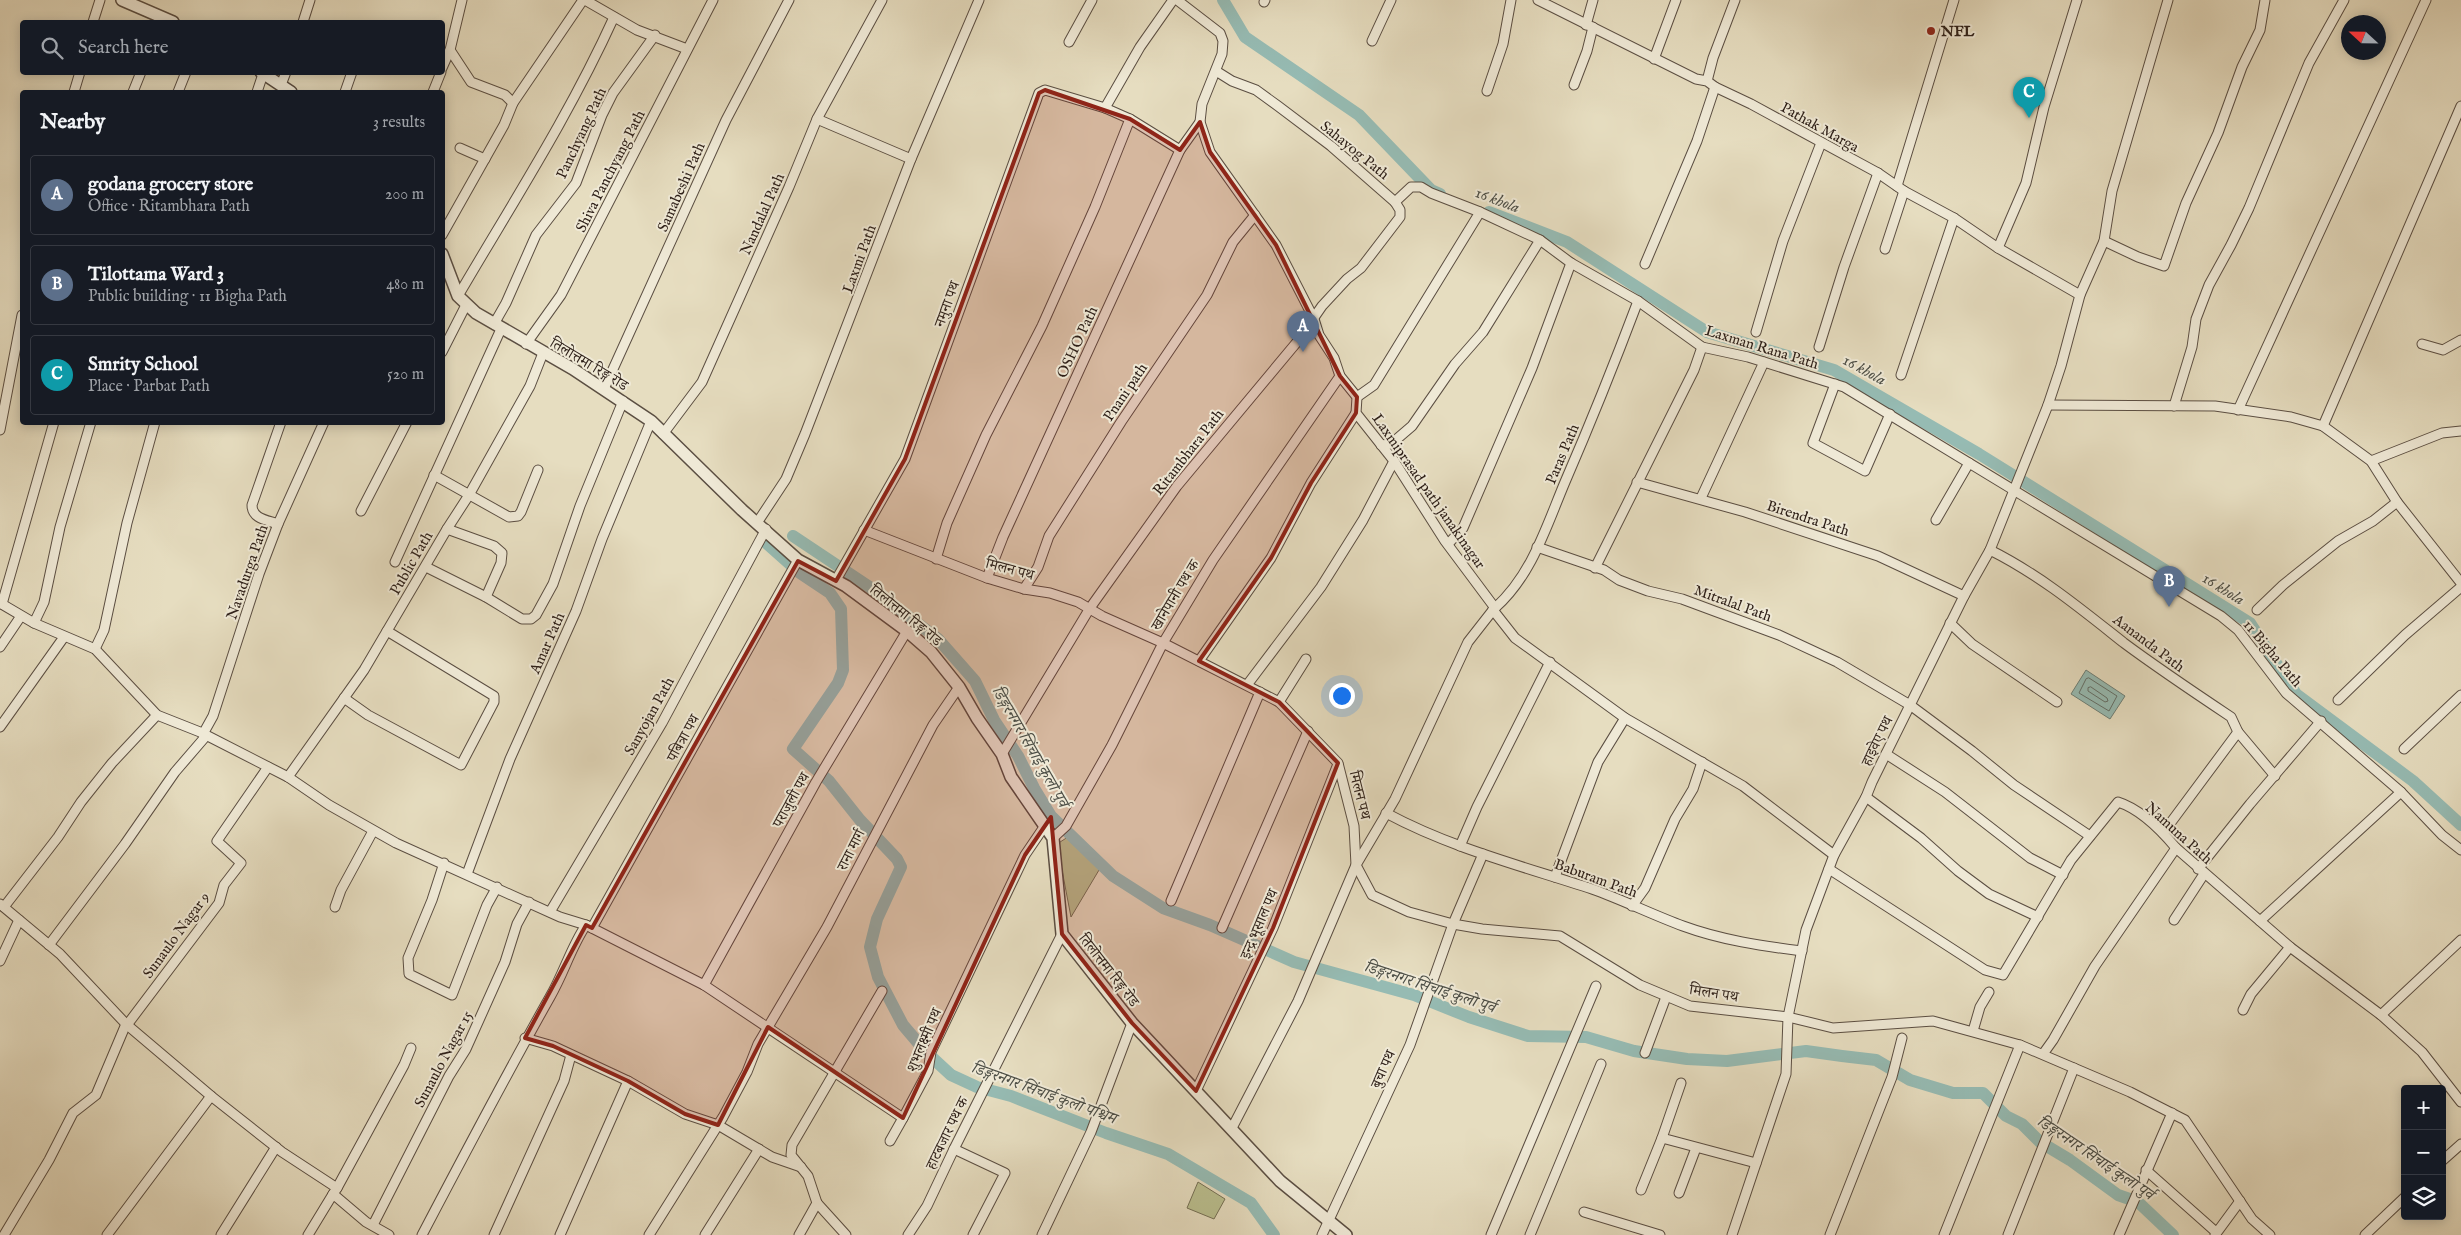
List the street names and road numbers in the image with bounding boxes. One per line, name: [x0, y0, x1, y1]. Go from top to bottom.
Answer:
street label: Panchyang Path: [552, 84, 611, 182]
street label: Pathak Marga: [1777, 98, 1863, 157]
street label: Shiva Panchyang Path: [571, 107, 649, 236]
street label: Sahayog Path: [1316, 117, 1393, 184]
street label: Samabeshi Path: [653, 140, 710, 235]
street label: Nandalal Path: [736, 170, 789, 258]
street label: Laxmi Path: [838, 222, 881, 296]
street label: नमुना पथ: [930, 278, 965, 331]
street label: OSHO Path: [1053, 303, 1102, 381]
street label: Laxman Rana Path: [1703, 321, 1821, 374]
street label: तिलोत्तमा रिङ्ग रोड: [545, 333, 632, 396]
street label: Pnani path: [1099, 360, 1152, 425]
street label: Ritambhara Path: [1149, 405, 1228, 499]
street label: Laxmiprasad path janakinagar: [1368, 410, 1490, 573]
street label: Paras Path: [1541, 421, 1584, 487]
street label: Birendra Path: [1764, 496, 1852, 541]
street label: Navadurga Path: [222, 522, 273, 622]
street label: Public Path: [386, 528, 437, 598]
street label: मिलन पथ: [983, 554, 1037, 585]
street label: खानेपानी पथ क: [1146, 555, 1205, 635]
street label: तिलोत्तमा रिङ्ग रोड: [865, 580, 947, 651]
street label: Mitralal Path: [1691, 581, 1774, 626]
street label: Amar Path: [525, 610, 569, 678]
street label: Aananda Path: [2108, 610, 2188, 677]
street label: 11 Bigha Path: [2239, 616, 2306, 691]
street label: Sanyojan Path: [620, 674, 679, 759]
street label: पबित्रा पथ: [662, 710, 705, 766]
street label: हाइवेए पथ: [1857, 712, 1898, 770]
street label: पराजुली पथ: [768, 768, 815, 832]
street label: मिलन पथ: [1344, 768, 1375, 823]
street label: Namuna Path: [2141, 798, 2216, 869]
street label: राना मार्ग: [833, 825, 870, 875]
street label: Baburam Path: [1552, 855, 1640, 902]
street label: इन्द्र भूसाल पथ: [1236, 885, 1283, 963]
street label: Sunaulo Nagar 9: [139, 888, 214, 982]
street label: तिलोत्तमा रिङ्ग रोड: [1073, 929, 1144, 1012]
street label: मिलन पथ: [1687, 980, 1741, 1007]
street label: शुभलक्ष्मी पथ: [903, 1004, 947, 1075]
street label: Sunaulo Nagar 15: [410, 1007, 477, 1111]
street label: बुचा पथ: [1366, 1046, 1401, 1092]
street label: हाटबजार पथ क: [921, 1093, 974, 1174]

